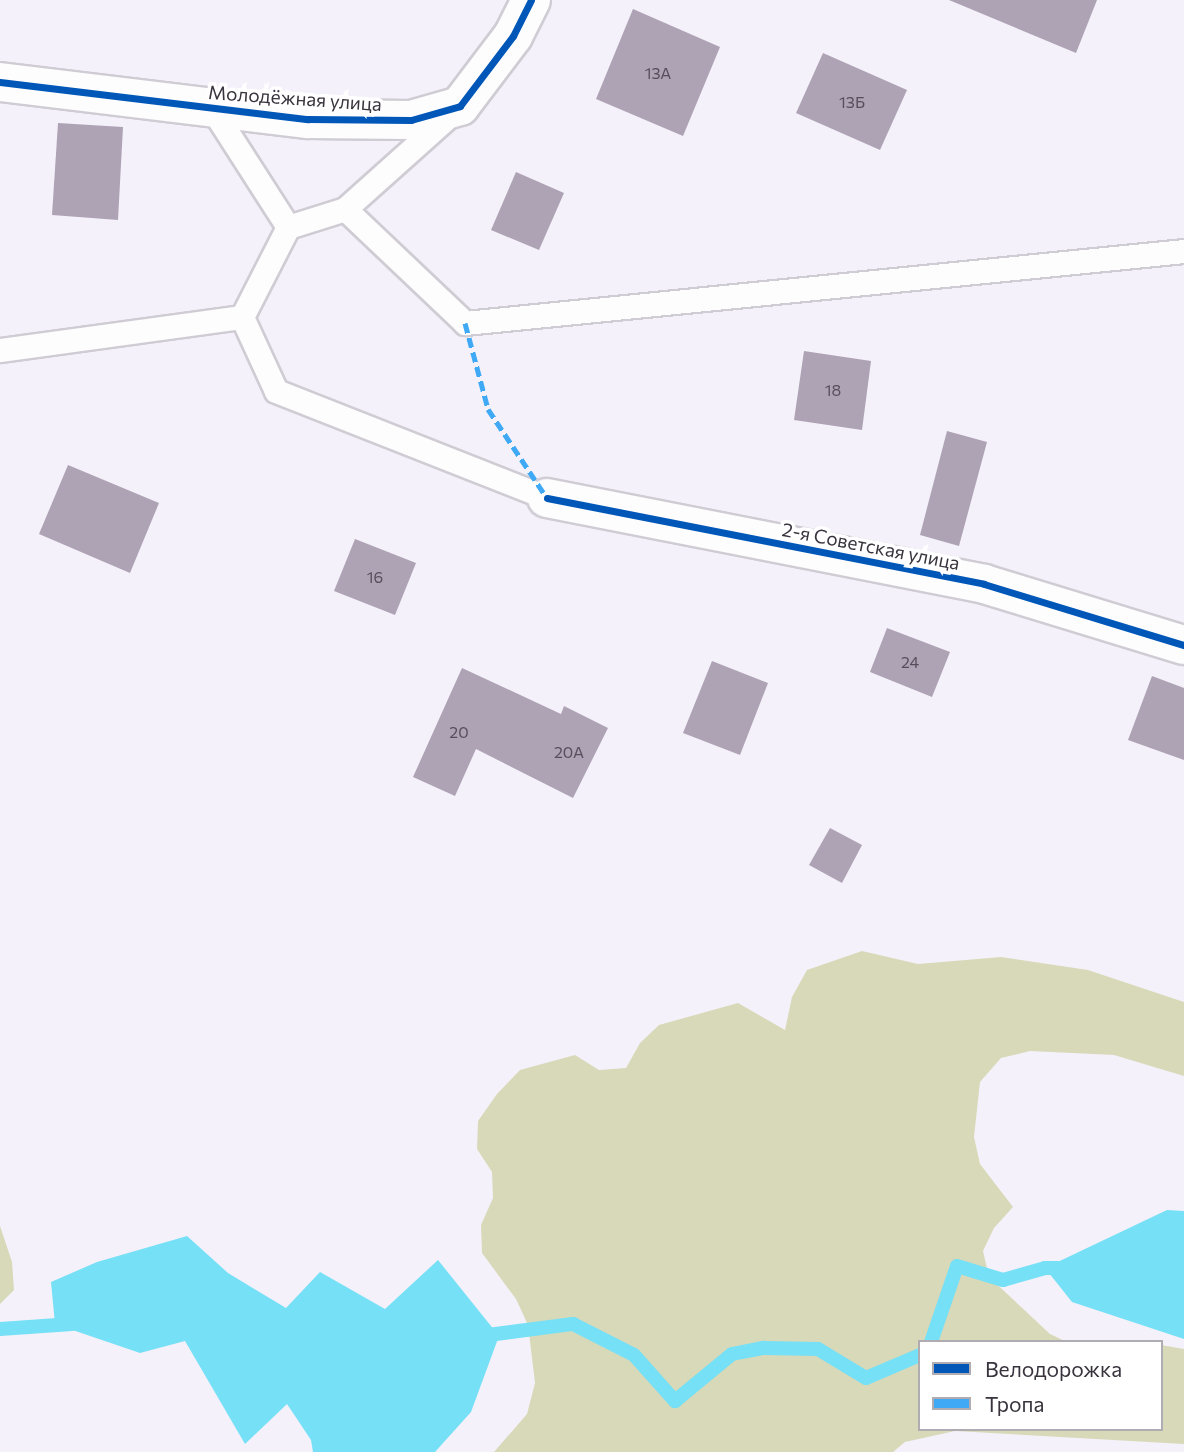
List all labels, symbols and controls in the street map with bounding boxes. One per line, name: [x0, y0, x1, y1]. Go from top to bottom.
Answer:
house number: 13А: [645, 63, 671, 83]
street label: Молодёжная улица: [207, 81, 383, 115]
house number: 13Б: [839, 92, 865, 112]
house number: 18: [825, 380, 841, 400]
street label: 2-я Советская улица: [780, 518, 962, 574]
house number: 16: [367, 567, 383, 587]
house number: 24: [901, 652, 919, 672]
house number: 20: [449, 722, 469, 742]
house number: 20А: [554, 742, 584, 762]
legend: [918, 1340, 1163, 1431]
text: Велодорожка: [985, 1356, 1122, 1381]
text: Тропа: [985, 1391, 1044, 1416]

